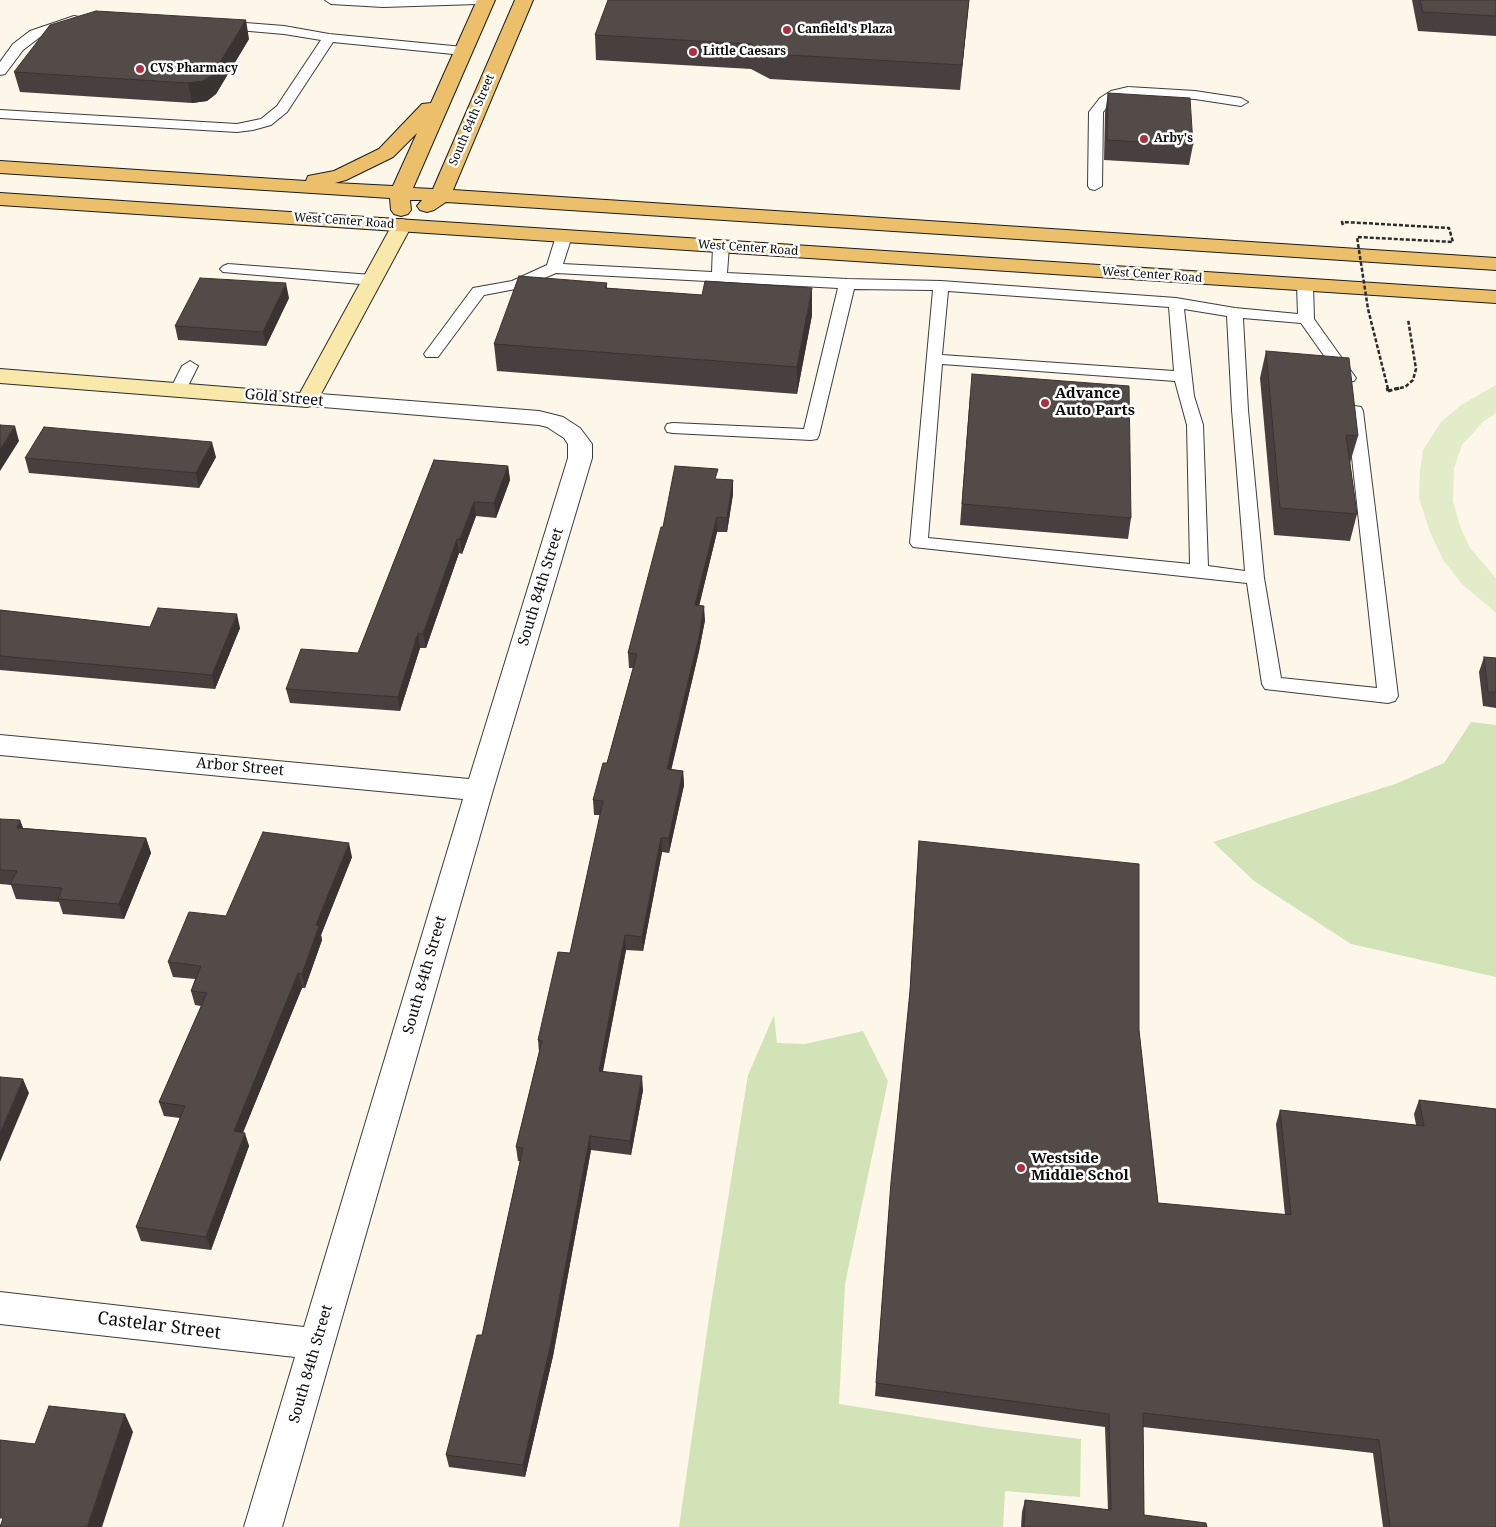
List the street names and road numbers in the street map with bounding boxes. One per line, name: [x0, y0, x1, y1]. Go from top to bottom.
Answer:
street label: South 84th Street: [446, 72, 498, 168]
street label: West Center Road: [293, 210, 395, 232]
street label: West Center Road: [697, 237, 799, 259]
street label: West Center Road: [1101, 264, 1203, 286]
street label: Gold Street: [244, 386, 324, 410]
street label: South 84th Street: [515, 526, 567, 648]
street label: Arbor Street: [195, 754, 285, 780]
street label: South 84th Street: [399, 914, 451, 1036]
street label: South 84th Street: [285, 1303, 337, 1425]
street label: Castelar Street: [96, 1308, 222, 1344]

